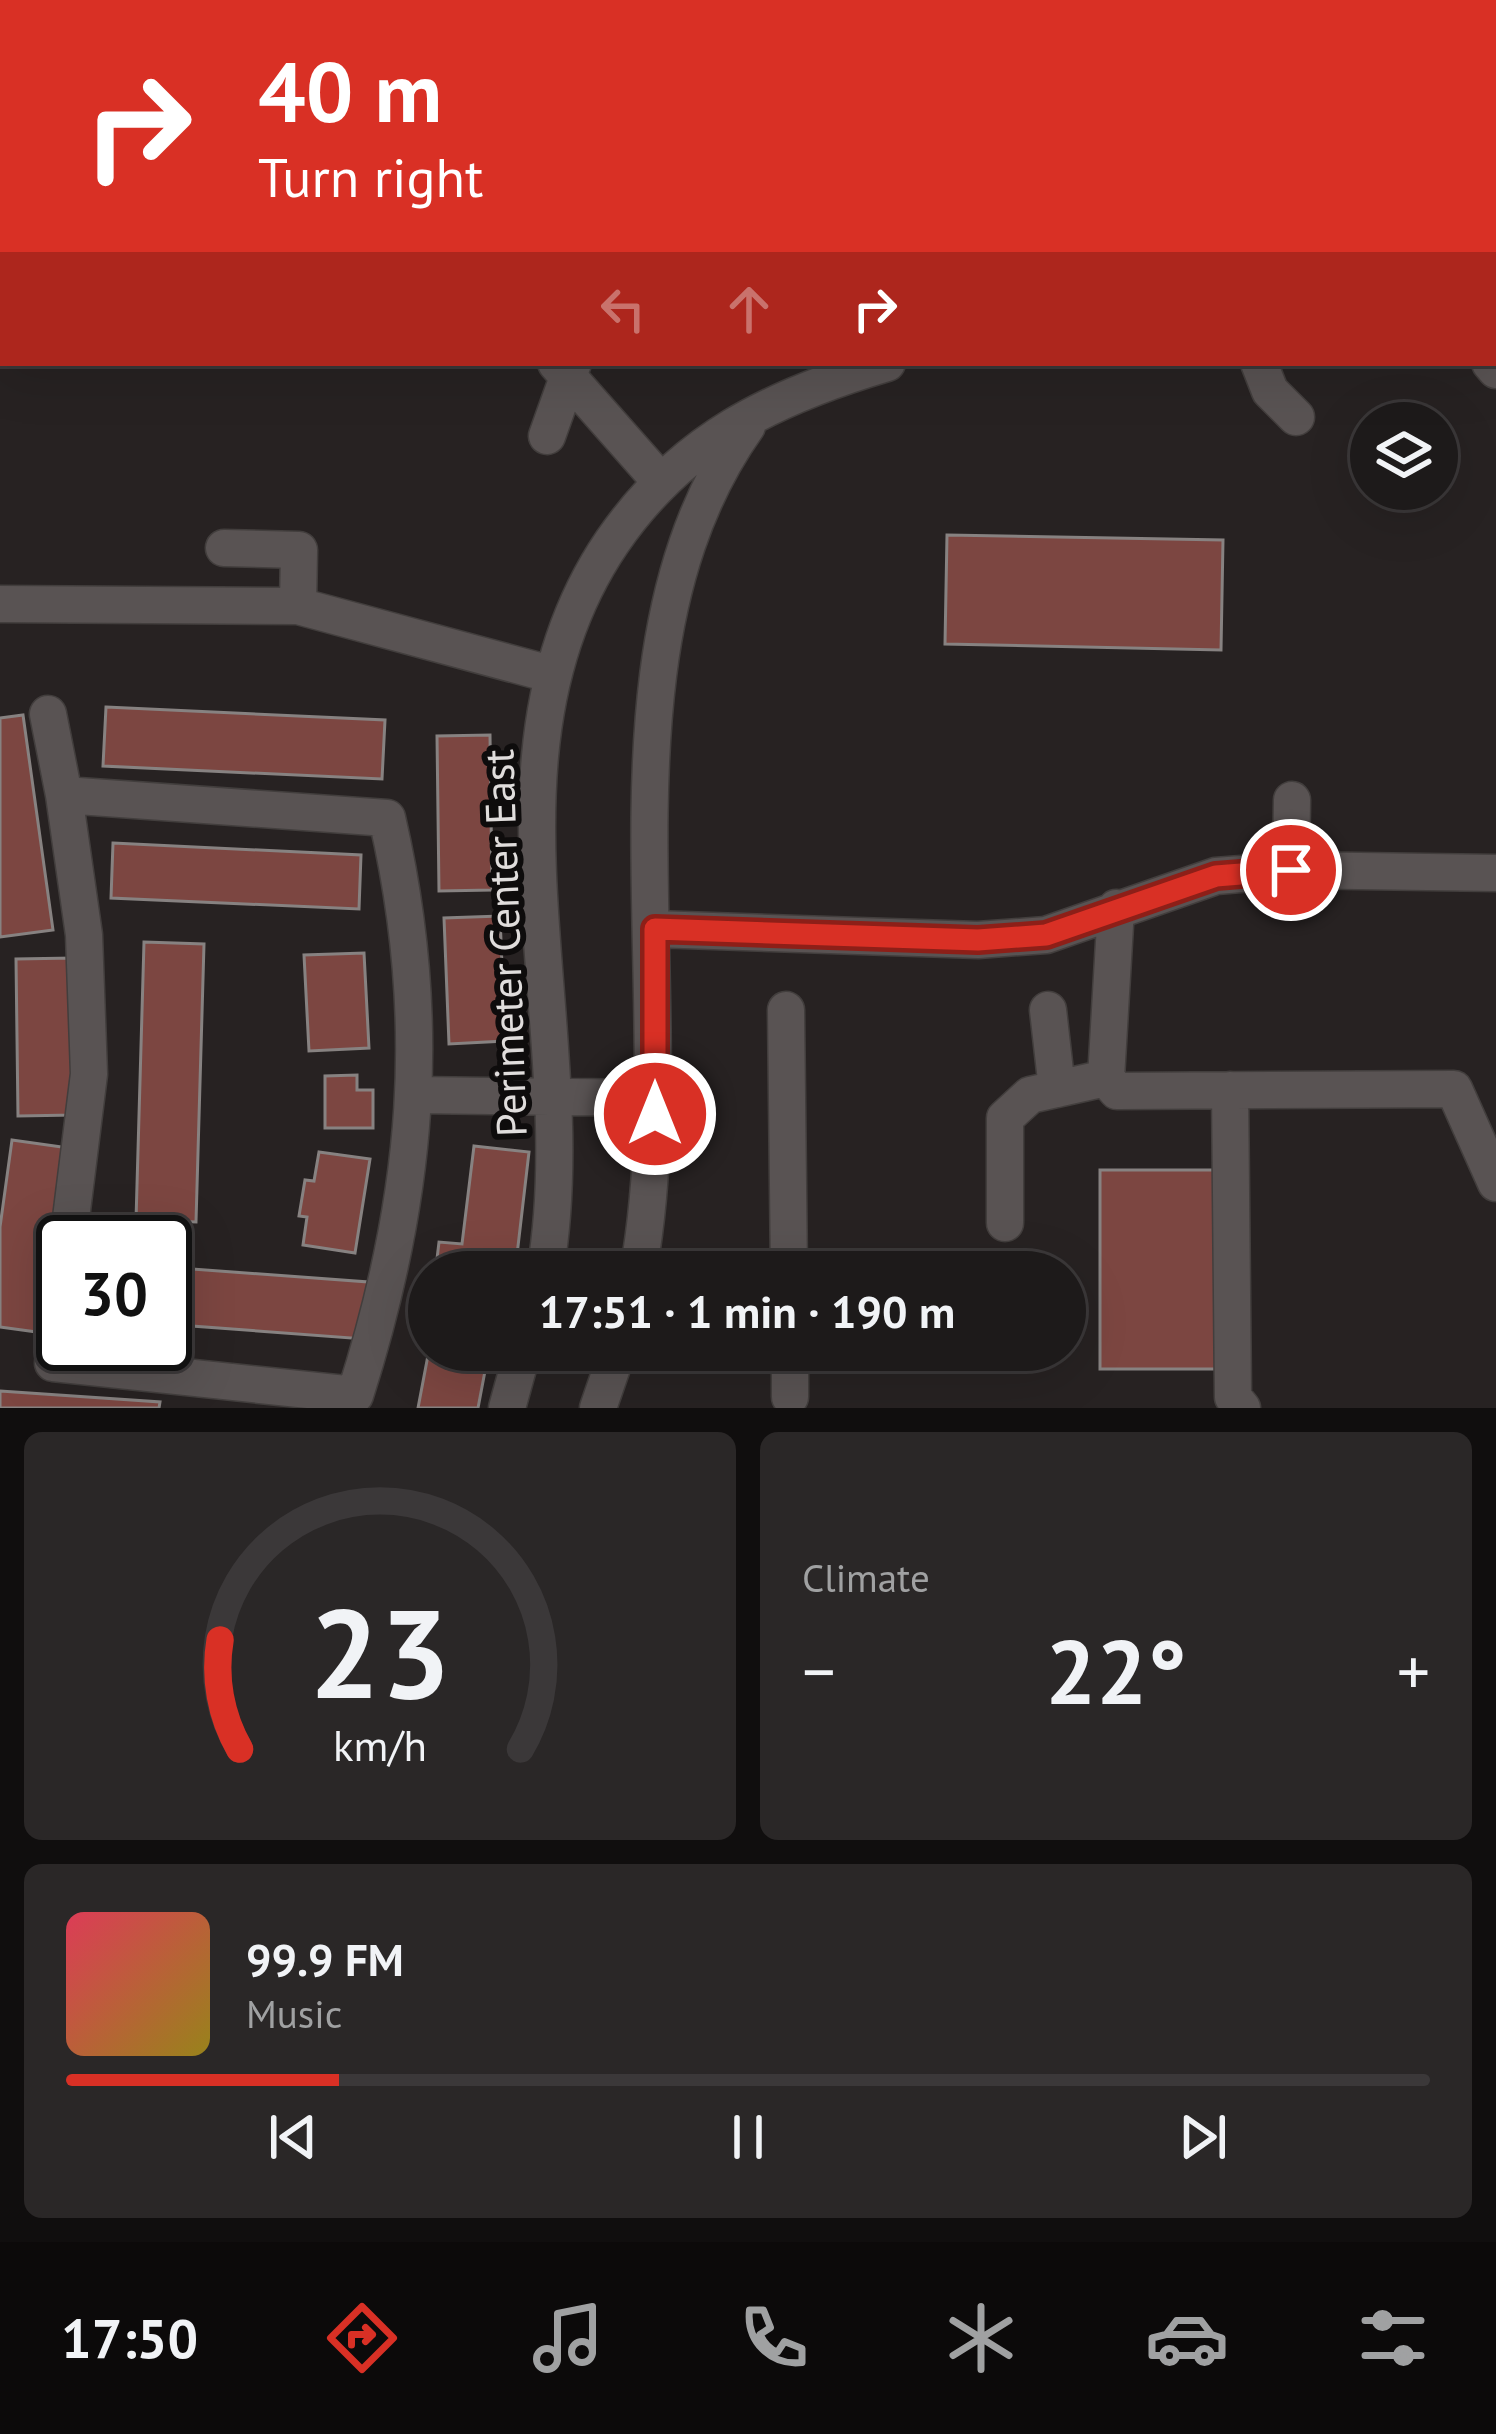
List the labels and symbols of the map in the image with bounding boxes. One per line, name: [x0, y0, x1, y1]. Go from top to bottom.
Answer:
street label: Perimeter Center East: [470, 748, 539, 1138]
pin: [1240, 819, 1342, 921]
position arrow: [592, 1051, 718, 1177]
speed limit sign: 30: [36, 1215, 192, 1371]

